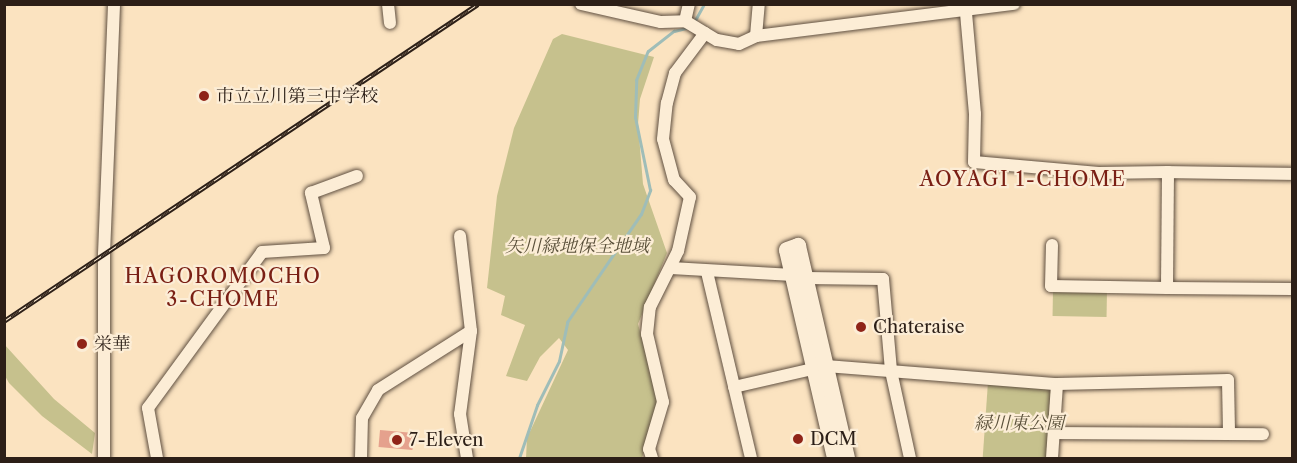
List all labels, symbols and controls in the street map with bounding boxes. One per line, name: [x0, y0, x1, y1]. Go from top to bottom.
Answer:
place label: 市立立川第三中学校: [216, 85, 378, 107]
marker: 市立立川第三中学校: [197, 89, 211, 103]
district label: AOYAGI 1-CHOME: [919, 167, 1127, 191]
park label: 矢川緑地保全地域: [505, 235, 649, 257]
district label: HAGOROMOCHO 3-CHOME: [125, 264, 321, 311]
place label: Chateraise: [873, 316, 964, 338]
marker: Chateraise: [854, 320, 868, 334]
place label: 栄華: [94, 333, 130, 355]
marker: 栄華: [75, 337, 89, 351]
park label: 緑川東公園: [974, 412, 1064, 434]
place label: DCM: [810, 428, 857, 450]
place label: 7-Eleven: [409, 429, 484, 451]
marker: DCM: [791, 432, 805, 446]
marker: 7-Eleven: [390, 433, 404, 447]

